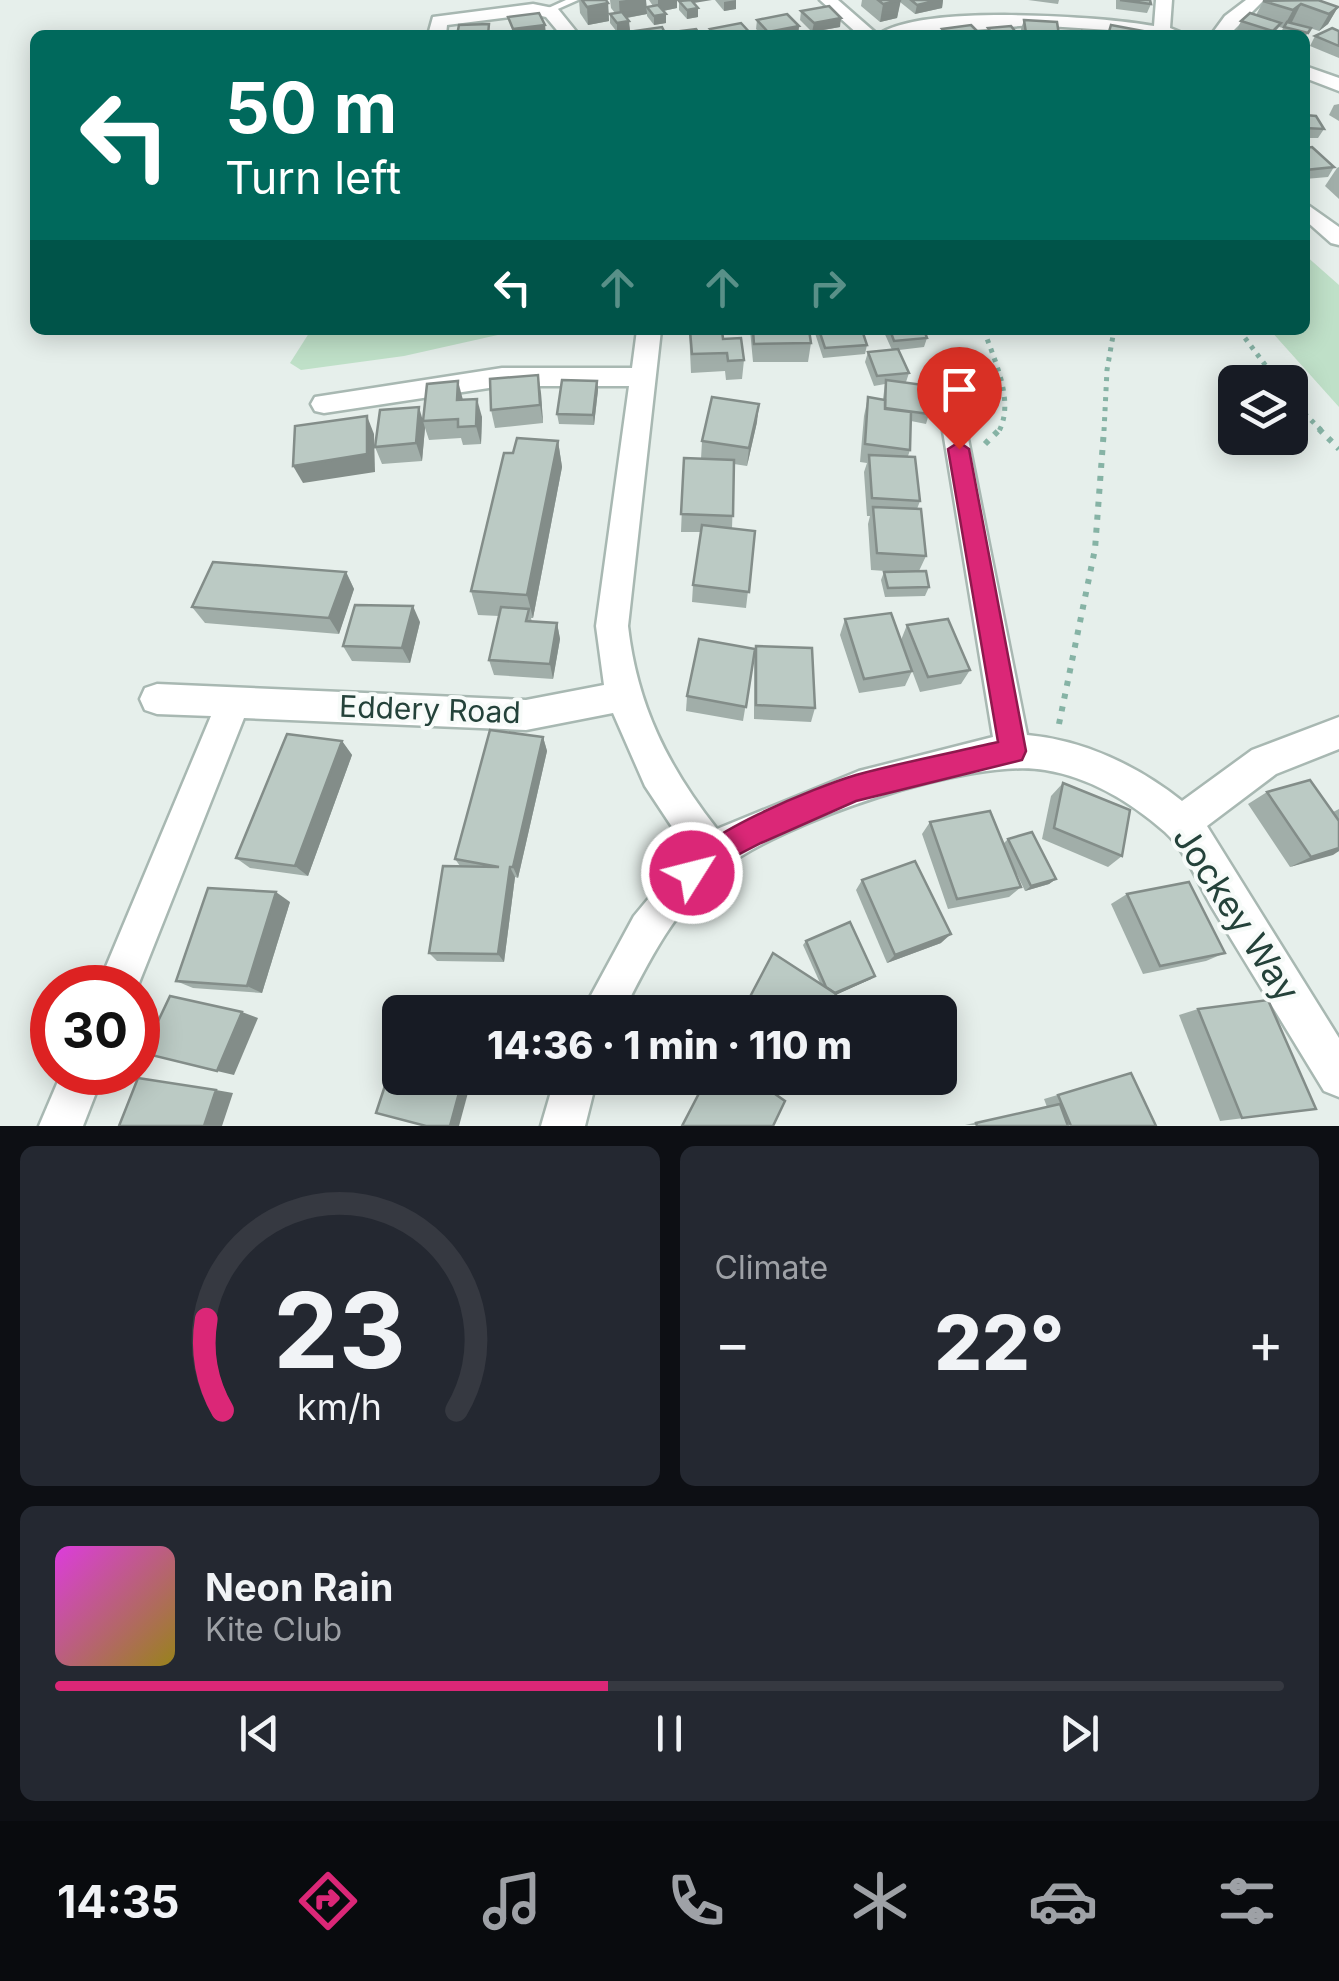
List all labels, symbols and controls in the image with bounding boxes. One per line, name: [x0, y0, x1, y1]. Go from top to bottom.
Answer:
text: 50 m: [225, 65, 397, 150]
icon: left: [60, 70, 190, 200]
text: Turn left: [225, 150, 401, 205]
icon: left: [485, 260, 540, 315]
icon: ahead: [590, 260, 645, 315]
icon: ahead: [695, 260, 750, 315]
icon: right: [800, 260, 855, 315]
pin: [917, 347, 1002, 450]
icon: arrive: [932, 362, 987, 417]
map controls: [1218, 365, 1308, 455]
button: layers: [1218, 365, 1308, 455]
street label: Eddery Road: [339, 688, 521, 730]
street label: Jockey Way: [1165, 818, 1309, 1009]
position arrow: [640, 821, 744, 925]
speed limit sign: 30: [30, 965, 160, 1095]
text: 14:36 · 1 min · 110 m: [487, 1022, 852, 1068]
text: Climate: [715, 1248, 828, 1287]
text: 23: [273, 1267, 406, 1393]
text: 22°: [934, 1297, 1064, 1388]
text: −: [715, 1310, 751, 1376]
text: +: [1248, 1310, 1284, 1376]
text: km/h: [297, 1385, 382, 1429]
text: Neon Rain: [205, 1564, 393, 1610]
text: Kite Club: [205, 1610, 342, 1649]
icon: previous: [232, 1706, 287, 1761]
icon: pause: [642, 1706, 697, 1761]
icon: next: [1052, 1706, 1107, 1761]
icon: directions: [293, 1866, 363, 1936]
icon: music: [477, 1866, 547, 1936]
icon: phone: [661, 1866, 731, 1936]
icon: climate: [845, 1866, 915, 1936]
icon: car: [1028, 1866, 1098, 1936]
icon: filters: [1212, 1866, 1282, 1936]
text: 14:35: [57, 1874, 180, 1929]

